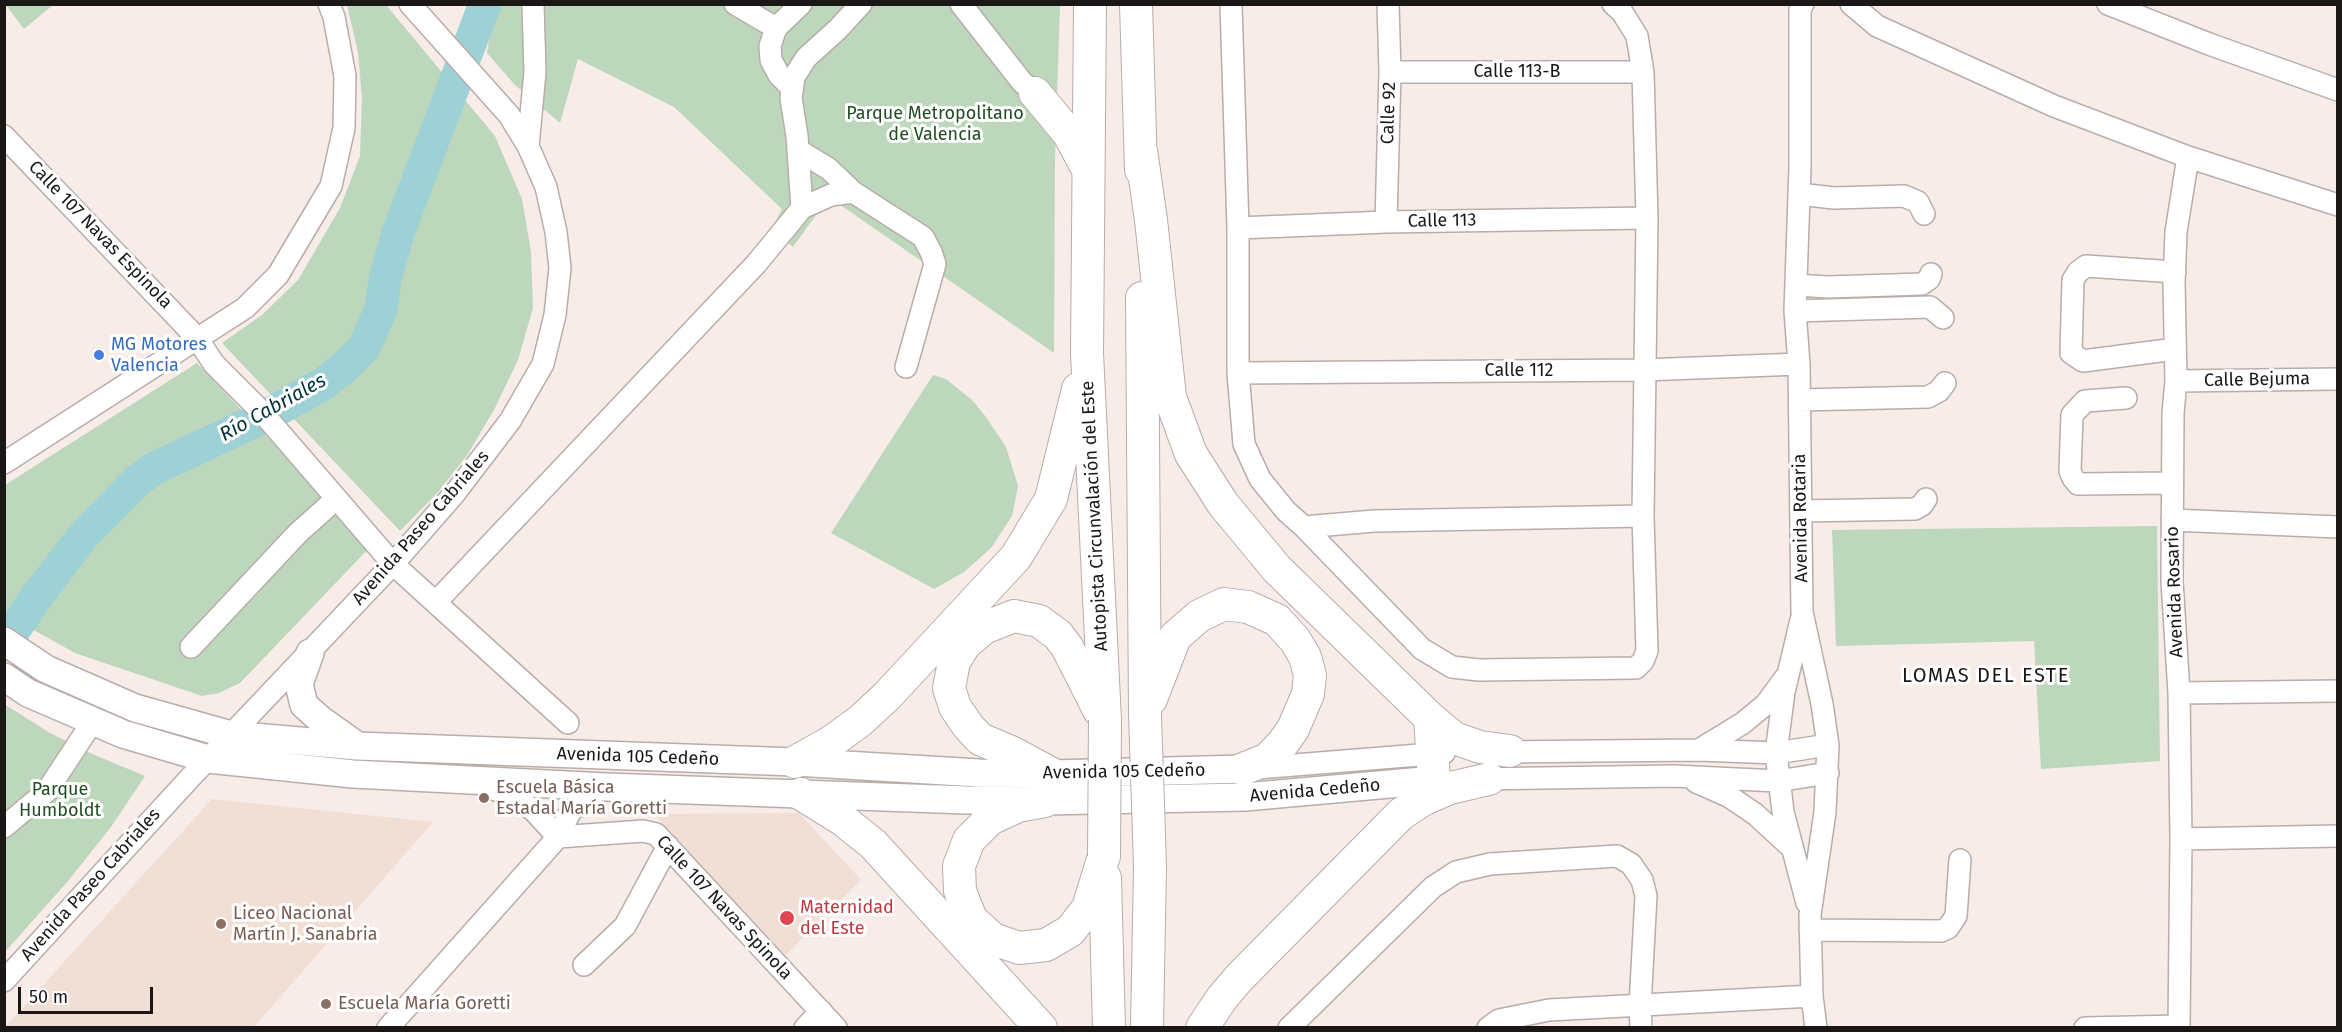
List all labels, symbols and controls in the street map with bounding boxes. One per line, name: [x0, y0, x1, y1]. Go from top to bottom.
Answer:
street label: Calle 113-B: [1473, 61, 1561, 83]
street label: Calle 92: [1377, 81, 1401, 145]
park label: Parque Metropolitano de Valencia: [846, 103, 1024, 146]
street label: Calle 107 Navas Espinola: [24, 156, 176, 314]
street label: Calle 113: [1407, 210, 1477, 232]
place label: MG Motores Valencia: [111, 334, 207, 376]
marker: MG Motores Valencia: [92, 348, 106, 362]
street label: Calle 112: [1485, 360, 1553, 382]
street label: Calle Bejuma: [2204, 368, 2310, 392]
water label: Río Cabriales: [216, 369, 330, 447]
street label: Autopista Circunvalación del Este: [1077, 380, 1113, 652]
street label: Avenida Paseo Cabriales: [348, 446, 494, 610]
street label: Avenida Rotaria: [1789, 453, 1813, 583]
street label: Avenida Rosario: [2162, 526, 2188, 658]
district label: LOMAS DEL ESTE: [1902, 664, 2070, 688]
street label: Avenida 105 Cedeño: [556, 743, 720, 771]
street label: Avenida 105 Cedeño: [1042, 760, 1206, 784]
street label: Avenida Cedeño: [1249, 775, 1381, 807]
place label: Escuela Básica Estadal María Goretti: [496, 777, 667, 820]
park label: Parque Humboldt: [19, 779, 101, 822]
marker: Escuela Básica Estadal María Goretti: [477, 791, 491, 805]
street label: Avenida Paseo Cabriales: [17, 804, 165, 966]
street label: Calle 107 Navas Spinola: [651, 831, 797, 985]
place label: Maternidad del Este: [800, 897, 894, 940]
place label: Liceo Nacional Martín J. Sanabria: [233, 903, 378, 946]
marker: Maternidad del Este: [778, 909, 796, 927]
marker: Liceo Nacional Martín J. Sanabria: [214, 917, 228, 931]
scale bar: [21, 975, 156, 1013]
text: 50 m: [29, 986, 68, 1008]
place label: Escuela María Goretti: [338, 993, 511, 1015]
marker: Escuela María Goretti: [319, 997, 333, 1011]

